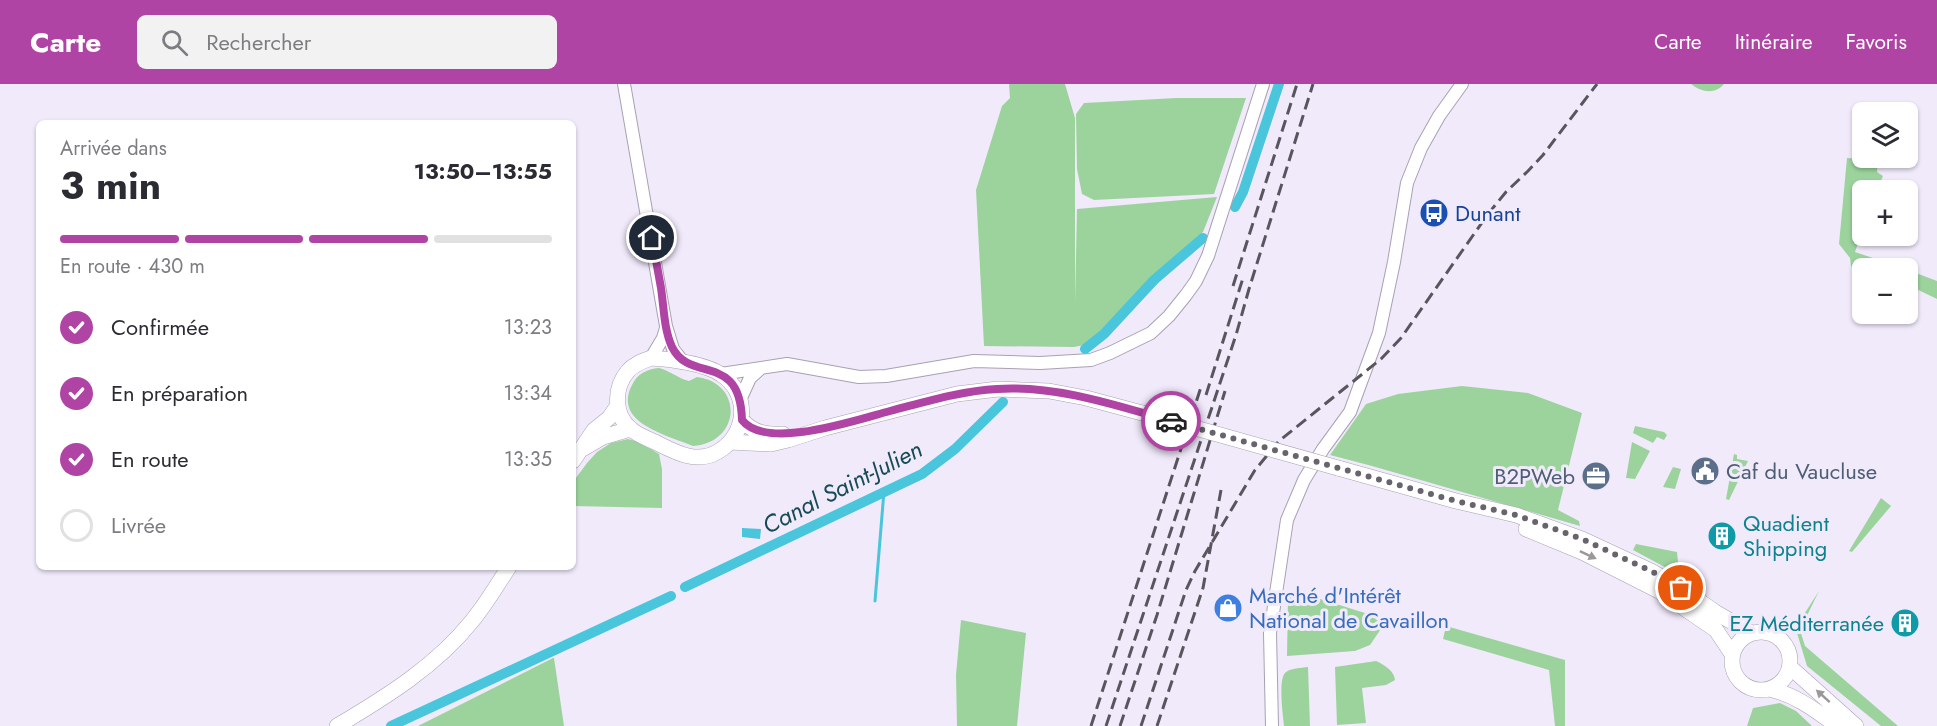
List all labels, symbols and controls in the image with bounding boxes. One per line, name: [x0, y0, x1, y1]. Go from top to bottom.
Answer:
search box: [137, 15, 557, 69]
text: Carte: [30, 22, 101, 63]
icon: search: [158, 26, 191, 59]
text: Rechercher: [206, 26, 311, 58]
text: Carte: [1654, 27, 1702, 57]
text: Itinéraire: [1735, 27, 1813, 57]
text: Favoris: [1846, 27, 1907, 57]
map controls: [1852, 102, 1918, 324]
button: layers: [1852, 102, 1918, 168]
text: Arrivée dans: [60, 134, 167, 163]
text: 13:50–13:55: [414, 155, 552, 187]
text: 3 min: [60, 157, 161, 214]
button: +: [1852, 180, 1918, 246]
bus stop icon: Dunant: [1418, 197, 1450, 229]
place label: Dunant: [1455, 197, 1521, 229]
pin: [626, 212, 677, 263]
icon: home: [635, 221, 668, 254]
text: En route · 430 m: [60, 252, 205, 281]
button: −: [1852, 258, 1918, 324]
icon: check: [60, 311, 93, 344]
text: Confirmée: [111, 311, 209, 343]
text: 13:23: [504, 313, 552, 342]
icon: check: [60, 377, 93, 410]
text: En préparation: [111, 377, 248, 409]
text: 13:34: [504, 379, 552, 408]
courier: [1141, 391, 1201, 451]
icon: car: [1155, 405, 1188, 438]
water label: Canal Saint-Julien: [756, 432, 928, 542]
icon: check: [60, 443, 93, 476]
text: En route: [111, 443, 189, 475]
text: 13:35: [504, 445, 552, 474]
public building icon: Caf du Vaucluse: [1689, 455, 1721, 487]
place label: Caf du Vaucluse: [1726, 455, 1877, 487]
place label: B2PWeb: [1494, 460, 1575, 492]
office icon: B2PWeb: [1580, 460, 1612, 492]
place label: Quadient Shipping: [1743, 507, 1830, 564]
text: Livrée: [111, 509, 166, 541]
building icon: Quadient Shipping: [1706, 520, 1738, 552]
one-way arrow: [1580, 550, 1598, 560]
pin: [1655, 562, 1706, 613]
icon: bag: [1664, 571, 1697, 604]
place label: Marché d'Intérêt National de Cavaillon: [1249, 579, 1449, 636]
shop icon: Marché d'Intérêt National de Cavaillon: [1212, 592, 1244, 624]
place label: EZ Méditerranée: [1729, 607, 1884, 639]
building icon: EZ Méditerranée: [1889, 607, 1921, 639]
one-way arrow: [1816, 689, 1831, 703]

